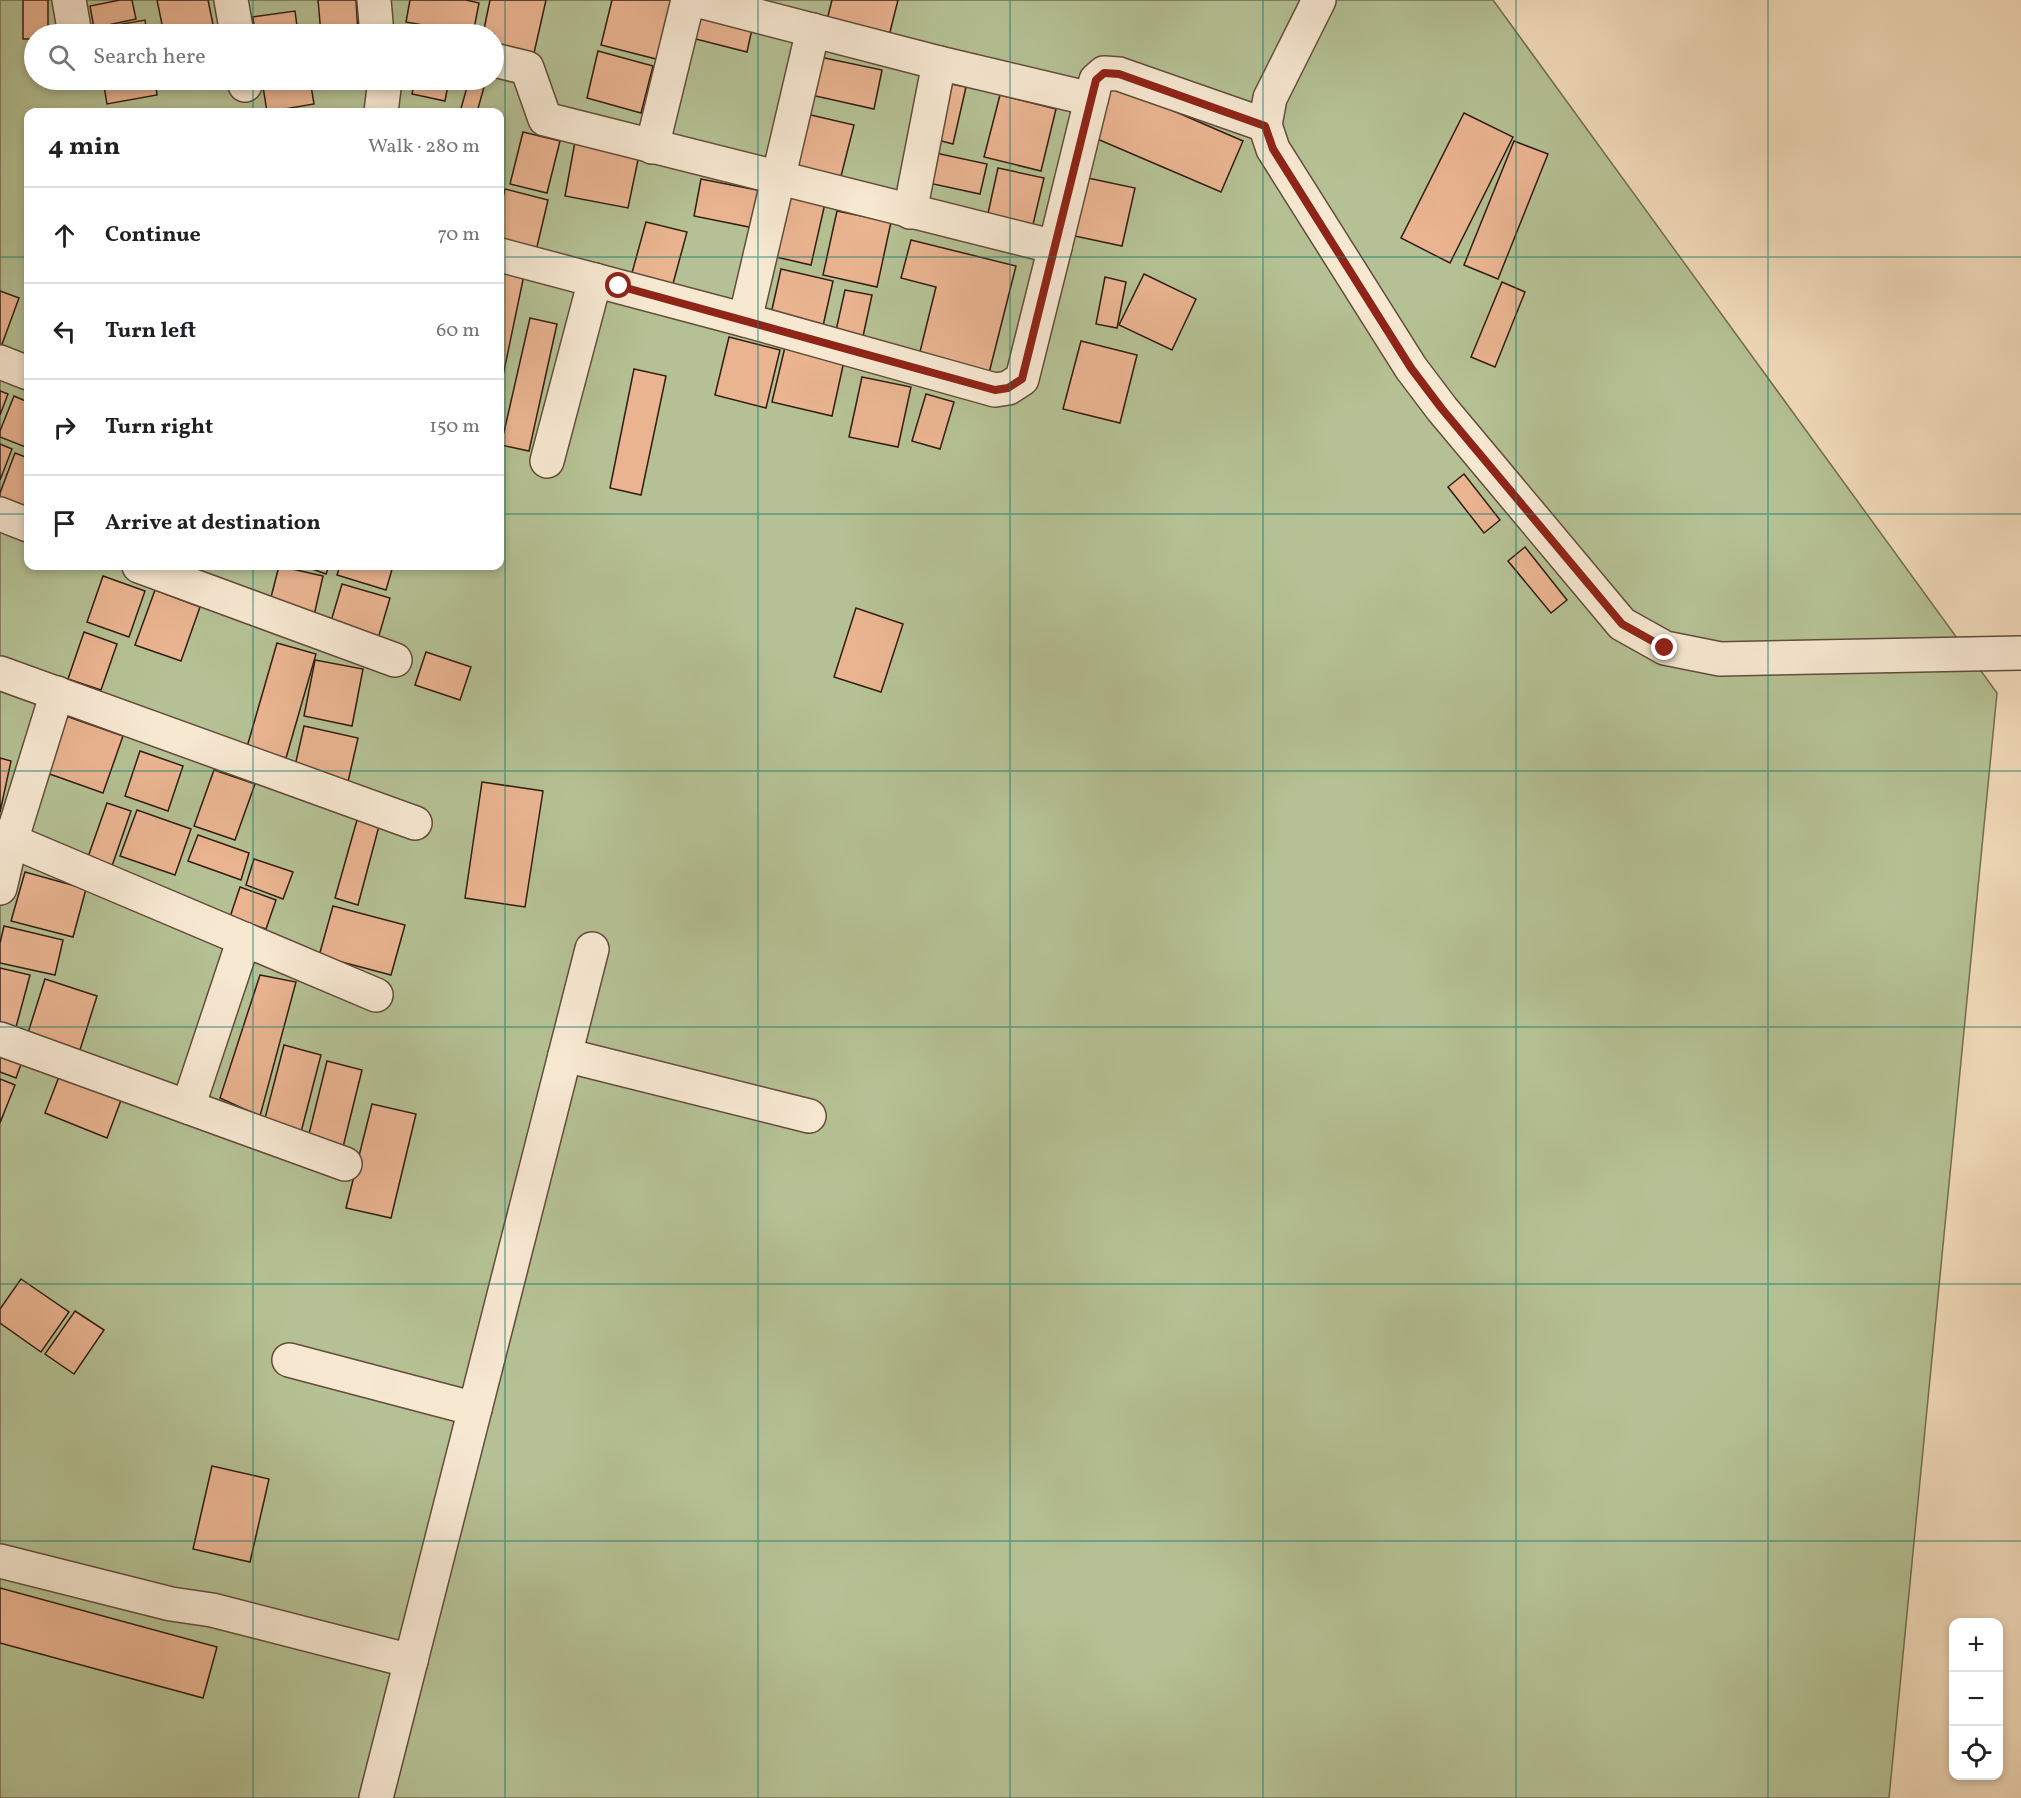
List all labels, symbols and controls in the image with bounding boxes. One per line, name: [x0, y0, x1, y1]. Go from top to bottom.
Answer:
search box: [24, 24, 504, 90]
icon: search: [45, 41, 78, 74]
text: Search here: [93, 42, 206, 73]
text: 4 min: [48, 129, 120, 165]
text: Walk · 280 m: [368, 133, 480, 161]
icon: ahead: [48, 219, 81, 252]
text: Continue: [105, 220, 201, 251]
text: 70 m: [437, 221, 480, 249]
route start: [605, 272, 631, 298]
icon: left: [48, 315, 81, 348]
text: Turn left: [105, 316, 196, 347]
text: 60 m: [436, 317, 480, 345]
icon: right: [48, 411, 81, 444]
text: Turn right: [105, 412, 213, 443]
text: 150 m: [429, 413, 480, 441]
icon: arrive: [48, 507, 81, 540]
text: Arrive at destination: [105, 508, 321, 539]
route end: [1651, 634, 1677, 660]
map controls: [1949, 1618, 2003, 1780]
button: +: [1949, 1618, 2003, 1672]
button: −: [1949, 1672, 2003, 1726]
button: locate: [1949, 1726, 2003, 1780]

